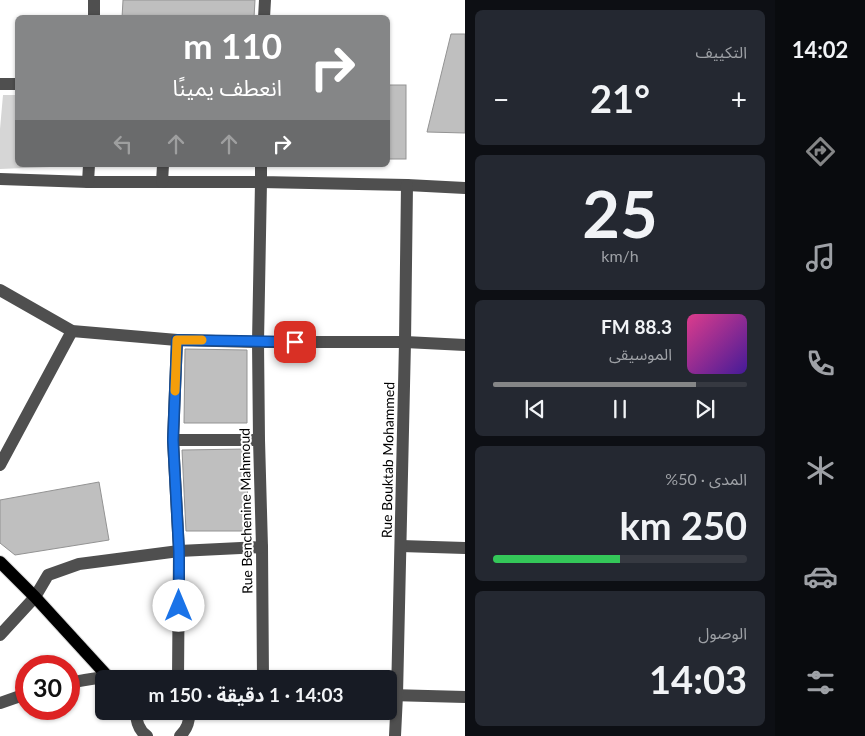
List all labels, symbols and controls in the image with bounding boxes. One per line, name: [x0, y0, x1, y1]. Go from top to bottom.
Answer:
text: 110 m: [183, 24, 282, 66]
icon: right: [300, 35, 365, 100]
text: 14:02: [792, 36, 848, 63]
text: التكييف: [695, 42, 747, 61]
text: انعطف يمينًا: [173, 74, 282, 101]
text: 21°: [590, 75, 650, 121]
text: −: [493, 82, 509, 116]
text: +: [731, 82, 747, 116]
icon: left: [109, 130, 137, 158]
icon: ahead: [162, 130, 190, 158]
icon: ahead: [215, 130, 243, 158]
icon: right: [268, 130, 296, 158]
icon: directions: [803, 134, 838, 169]
text: 25: [582, 174, 658, 252]
icon: music: [803, 240, 838, 275]
text: km/h: [601, 246, 639, 265]
text: 88.3 FM: [601, 315, 672, 338]
pin: [274, 321, 316, 363]
icon: arrive: [281, 328, 309, 356]
text: الموسيقى: [609, 344, 672, 363]
icon: phone: [803, 346, 838, 381]
street label: Rue Bouktab Mohammed: [378, 382, 397, 538]
icon: previous: [521, 395, 549, 423]
icon: pause: [606, 395, 634, 423]
icon: next: [691, 395, 719, 423]
street label: Rue Benchenine Mahmoud: [236, 428, 255, 594]
icon: climate: [803, 453, 838, 488]
text: المدى · 50%: [665, 469, 747, 488]
text: 250 km: [620, 502, 747, 548]
icon: car: [803, 559, 838, 594]
position arrow: [152, 579, 204, 631]
text: الوصول: [698, 623, 747, 642]
speed limit sign: 30: [15, 655, 80, 720]
text: 14:03: [649, 656, 747, 702]
icon: filters: [803, 665, 838, 700]
text: 14:03 · 1 دقيقة · 150 m: [149, 683, 343, 706]

